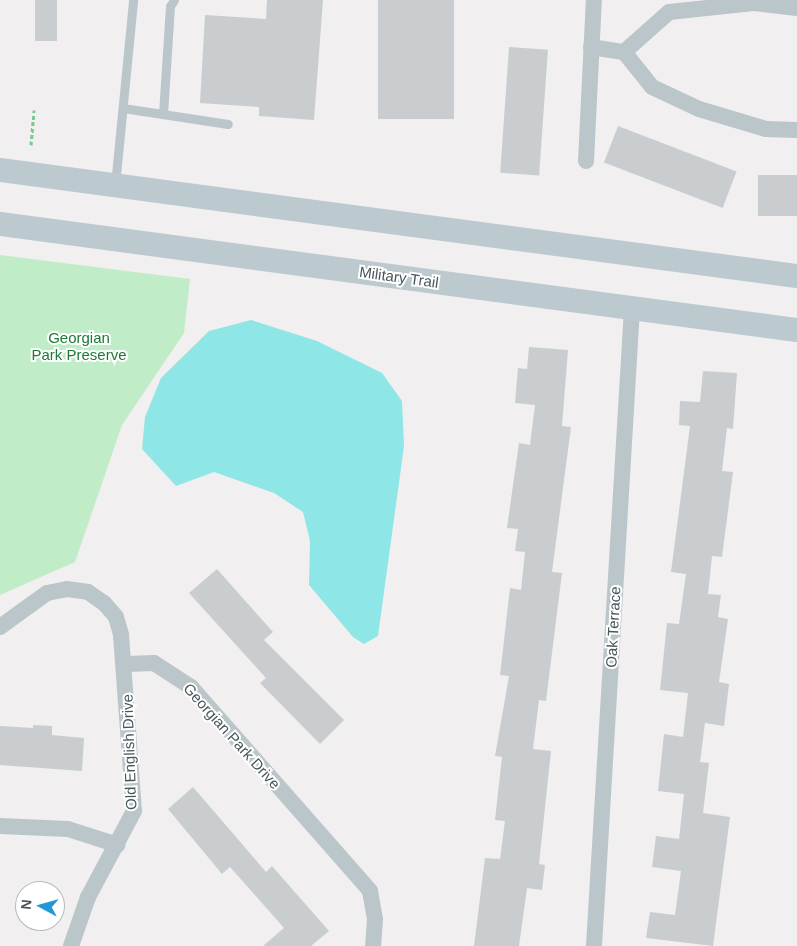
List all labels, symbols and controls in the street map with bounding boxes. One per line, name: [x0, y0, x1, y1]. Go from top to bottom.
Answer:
street label: Military Trail: [358, 263, 440, 291]
park label: Georgian Park Preserve: [31, 328, 127, 363]
street label: Oak Terrace: [602, 586, 624, 668]
street label: Georgian Park Drive: [180, 679, 284, 793]
street label: Old English Drive: [118, 694, 140, 810]
north arrow: [15, 881, 65, 931]
text: N: [18, 899, 35, 910]

